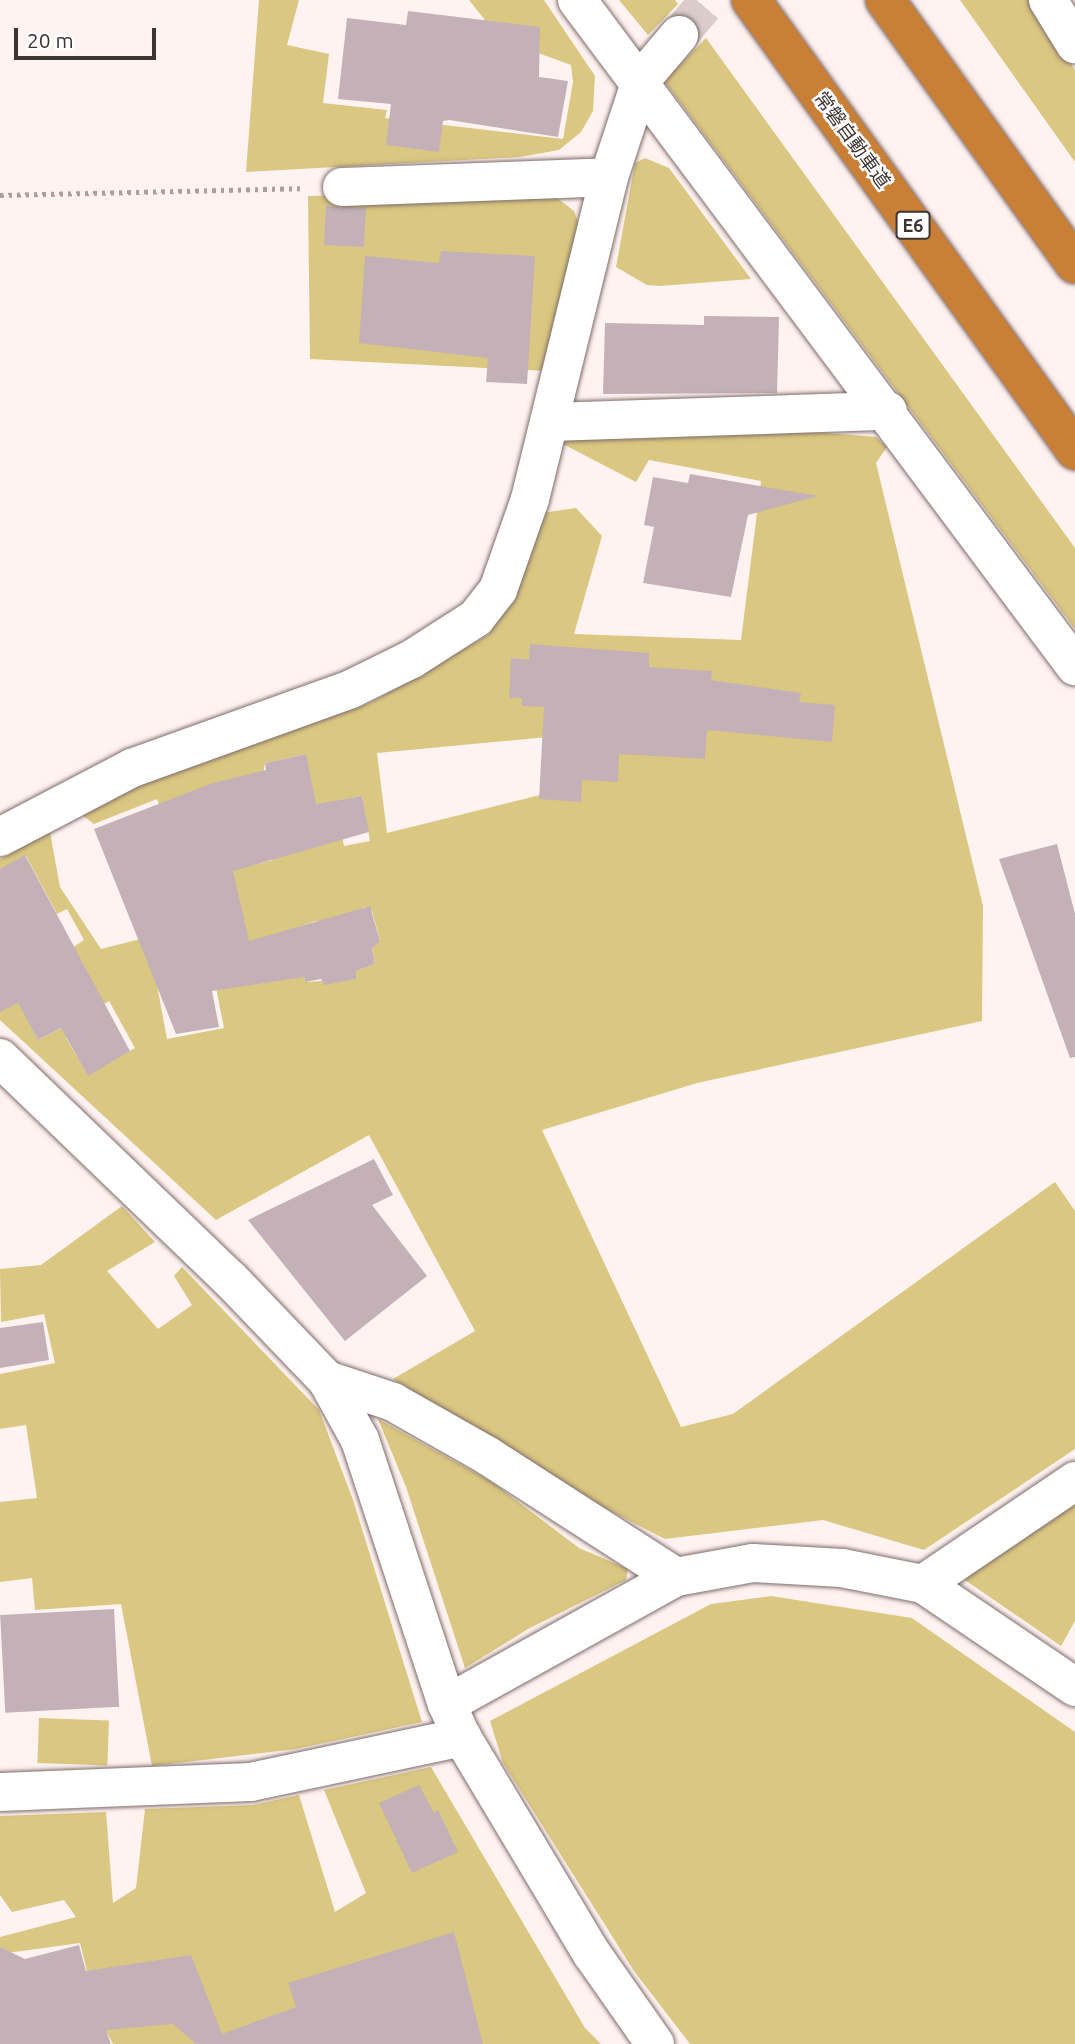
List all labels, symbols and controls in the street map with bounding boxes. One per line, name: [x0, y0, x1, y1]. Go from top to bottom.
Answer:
scale bar: [18, 14, 159, 58]
text: 20 m: [27, 28, 74, 52]
street label: 常磐自動車道: [809, 87, 895, 193]
road number: E6: [895, 210, 930, 240]

